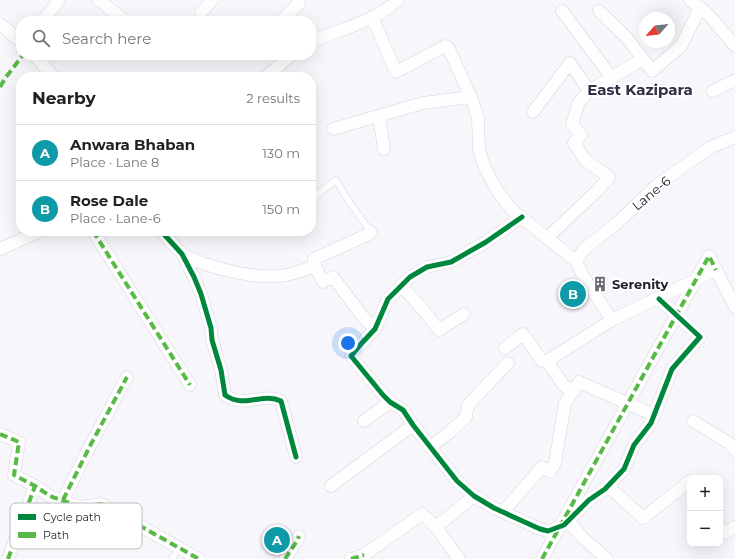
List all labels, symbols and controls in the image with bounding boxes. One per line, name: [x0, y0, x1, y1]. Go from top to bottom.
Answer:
north arrow: [639, 12, 675, 48]
search box: [16, 16, 316, 60]
icon: search: [30, 27, 52, 49]
text: Search here: [62, 29, 151, 48]
district label: East Kazipara: [587, 80, 693, 99]
text: Nearby: [32, 88, 96, 108]
text: 2 results: [246, 90, 300, 106]
text: Anwara Bhaban: [70, 135, 195, 154]
text: A: [40, 145, 50, 161]
text: 130 m: [262, 145, 300, 161]
text: Place · Lane 8: [70, 154, 159, 170]
street label: Lane-6: [629, 172, 673, 214]
text: Rose Dale: [70, 191, 148, 210]
text: B: [40, 201, 50, 217]
text: 150 m: [262, 201, 300, 217]
text: Place · Lane-6: [70, 210, 161, 226]
building icon: Serenity: [591, 275, 609, 293]
place label: Serenity: [612, 276, 668, 292]
pin: B: [560, 279, 586, 309]
your location: [338, 333, 358, 353]
map controls: [687, 475, 723, 547]
button: +: [687, 475, 723, 511]
legend: [10, 503, 142, 549]
text: Cycle path: [43, 510, 101, 524]
button: −: [687, 511, 723, 547]
pin: A: [264, 525, 290, 555]
text: Path: [43, 528, 69, 542]

